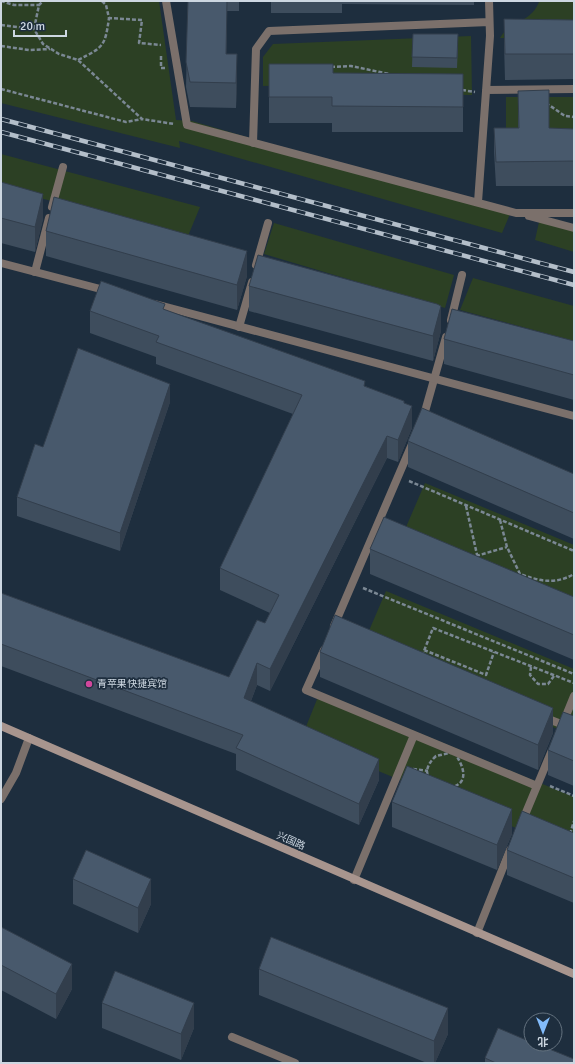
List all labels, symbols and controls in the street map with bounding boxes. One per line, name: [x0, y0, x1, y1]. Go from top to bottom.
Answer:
scale bar: [14, 12, 66, 38]
text: 20 m: [20, 19, 45, 34]
place label: 青苹果快捷宾馆: [97, 678, 167, 690]
marker: 青苹果快捷宾馆: [84, 679, 94, 689]
street label: 兴国路: [275, 829, 307, 853]
north arrow: [523, 1012, 563, 1052]
text: 北: [538, 1035, 549, 1048]

